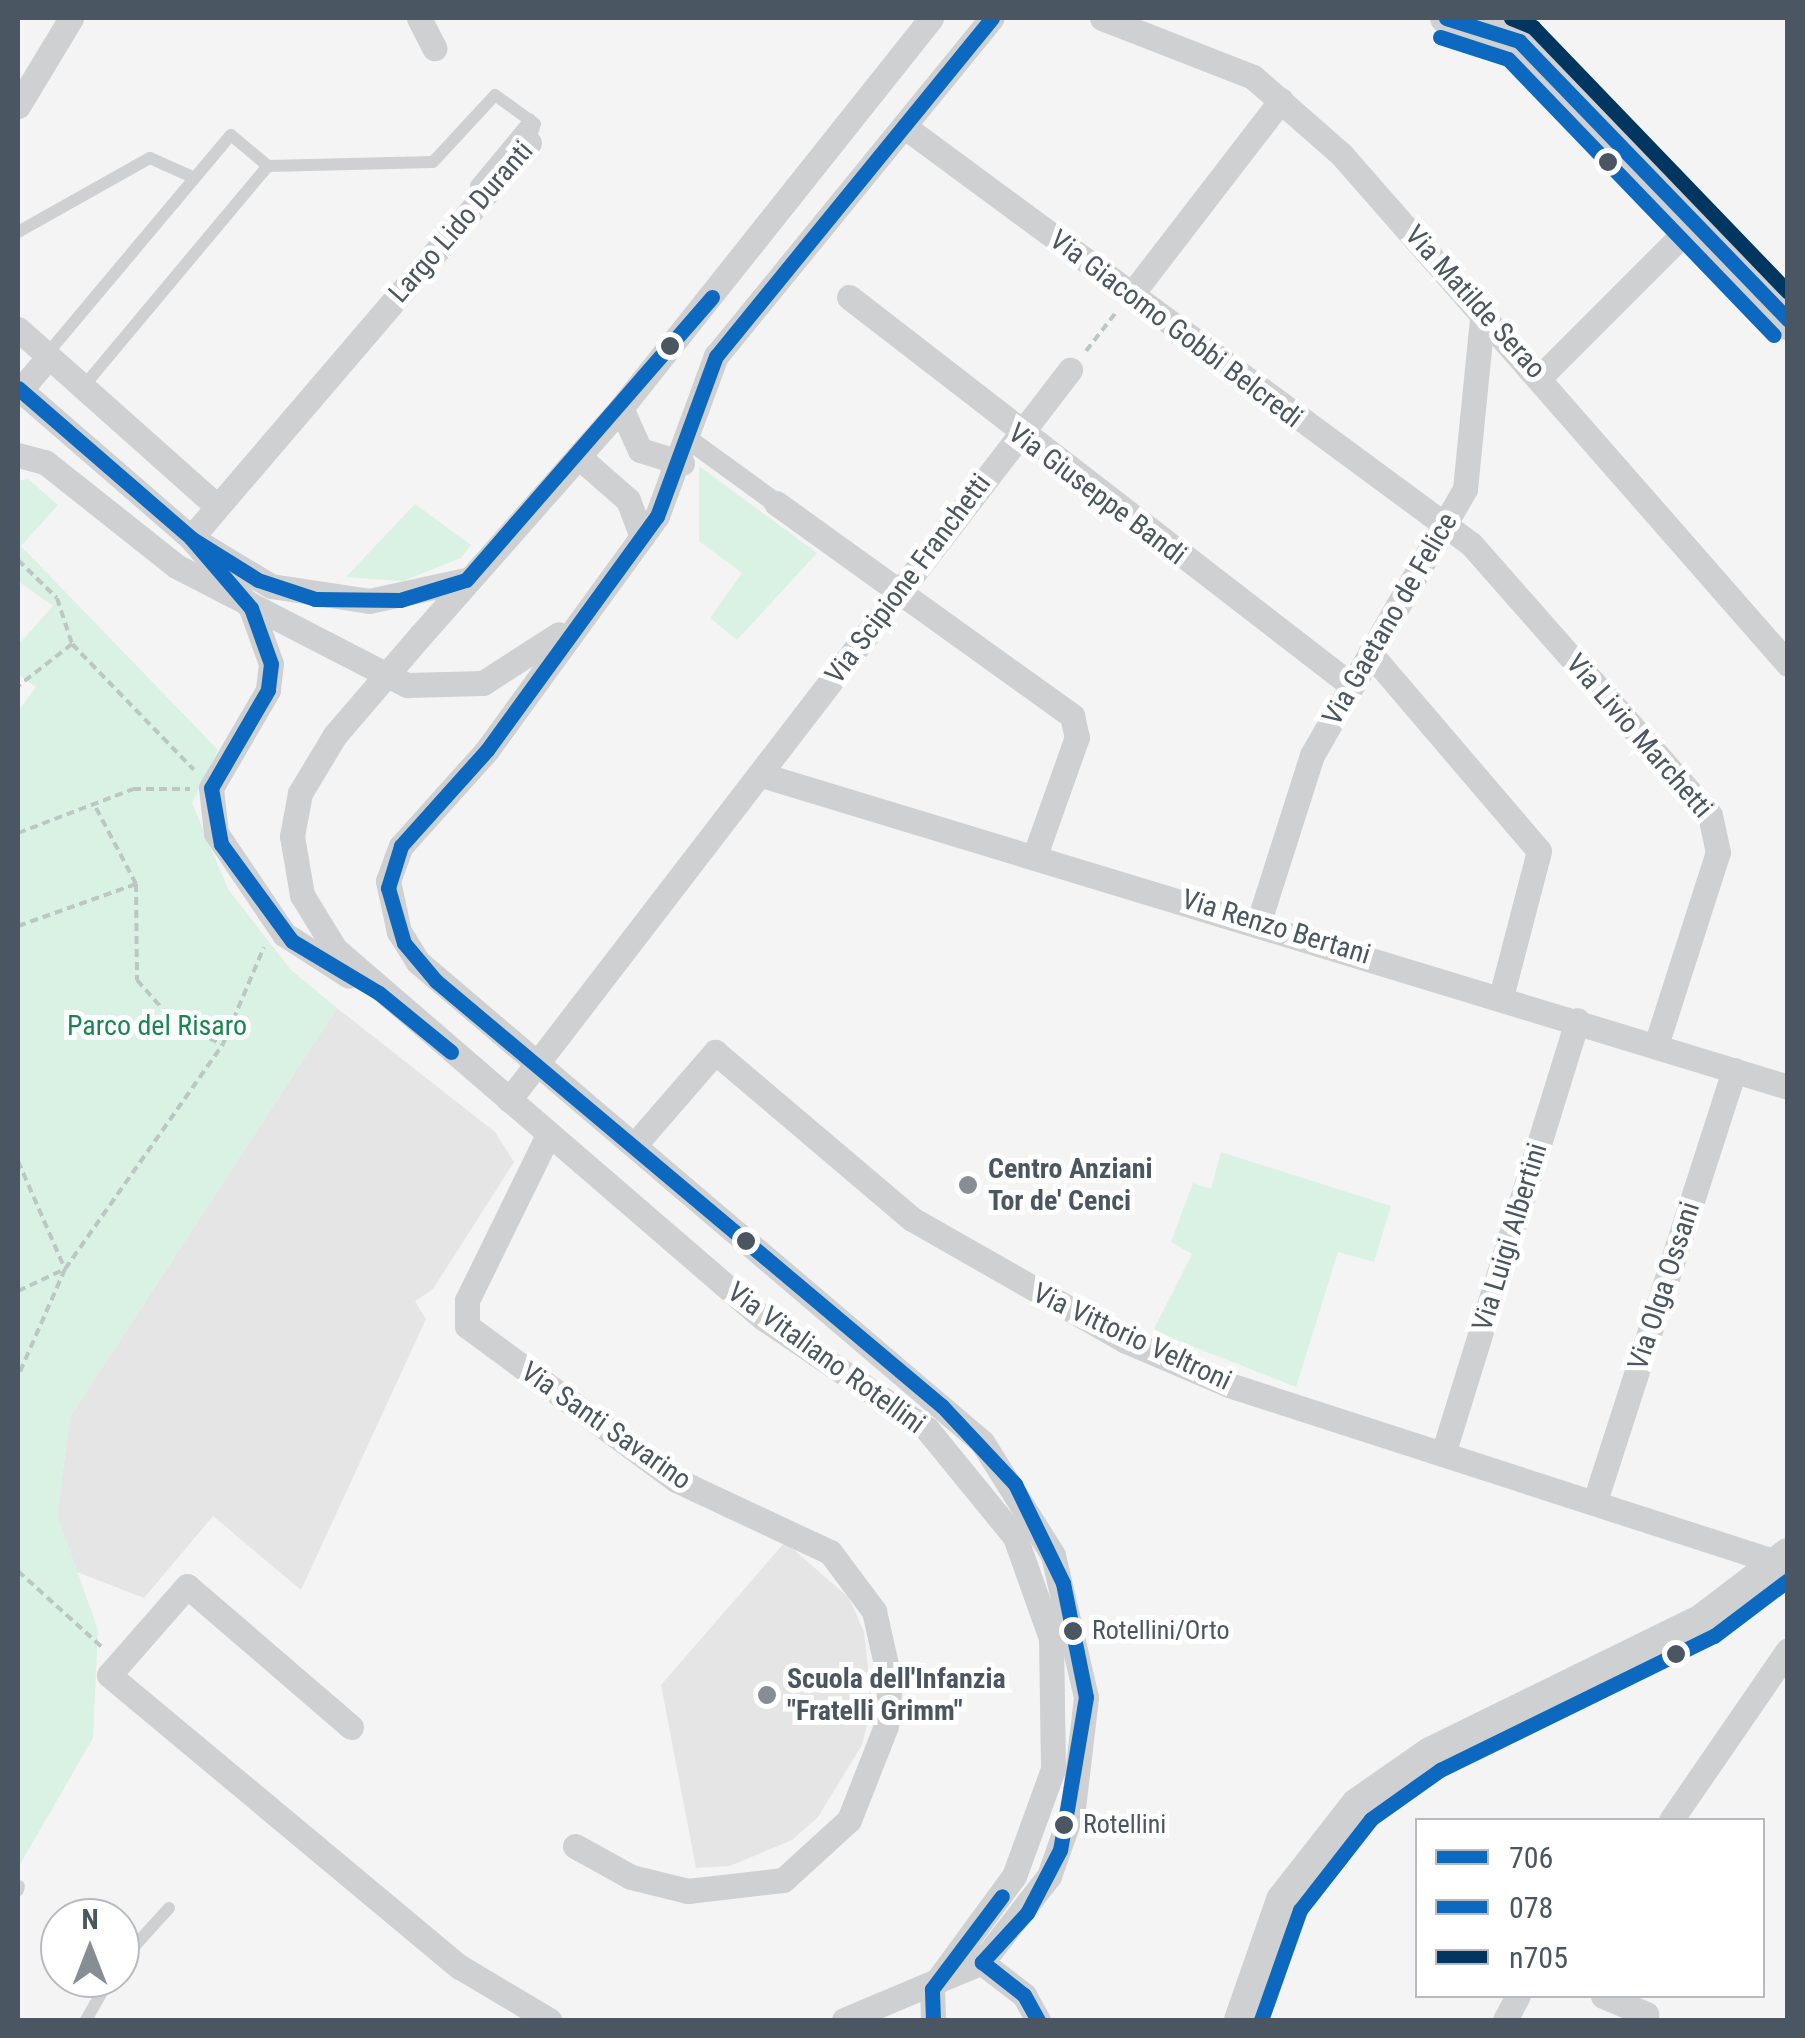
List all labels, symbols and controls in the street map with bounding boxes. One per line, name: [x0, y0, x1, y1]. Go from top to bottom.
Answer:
street label: Largo Lido Duranti: [382, 135, 540, 309]
unlabelled marker: [1598, 152, 1618, 172]
street label: Via Matilde Serao: [1398, 219, 1552, 385]
street label: Via Giacomo Gobbi Belcredi: [1043, 223, 1309, 435]
unlabelled marker: [660, 336, 680, 356]
street label: Via Giuseppe Bandi: [1001, 416, 1193, 572]
street label: Via Scipione Franchetti: [818, 468, 998, 690]
street label: Via Gaetano de Felice: [1316, 507, 1464, 731]
street label: Via Livio Marchetti: [1559, 647, 1719, 825]
street label: Via Renzo Bertani: [1178, 882, 1374, 972]
park label: Parco del Risaro: [67, 1009, 247, 1043]
street label: Via Luigi Albertini: [1465, 1139, 1555, 1335]
place label: Centro Anziani Tor de' Cenci: [988, 1152, 1152, 1218]
marker: Centro Anziani Tor de' Cenci: [957, 1174, 979, 1196]
street label: Via Olga Ossani: [1621, 1198, 1707, 1374]
unlabelled marker: [736, 1231, 756, 1251]
street label: Via Vitaliano Rotellini: [721, 1275, 931, 1441]
street label: Via Vittorio Veltroni: [1027, 1276, 1237, 1398]
street label: Via Santi Savarino: [514, 1355, 698, 1497]
place label: Rotellini/Orto: [1092, 1615, 1230, 1647]
marker: Rotellini/Orto: [1063, 1621, 1083, 1641]
unlabelled marker: [1666, 1644, 1686, 1664]
place label: Scuola dell'Infanzia "Fratelli Grimm": [787, 1662, 1006, 1728]
marker: Scuola dell'Infanzia "Fratelli Grimm": [756, 1684, 778, 1706]
place label: Rotellini: [1083, 1809, 1166, 1841]
marker: Rotellini: [1054, 1815, 1074, 1835]
legend: [1415, 1818, 1765, 1998]
text: 706: [1509, 1840, 1553, 1875]
text: 078: [1509, 1890, 1553, 1925]
north arrow: [40, 1898, 140, 1998]
text: N: [81, 1903, 99, 1936]
text: n705: [1509, 1940, 1568, 1975]

